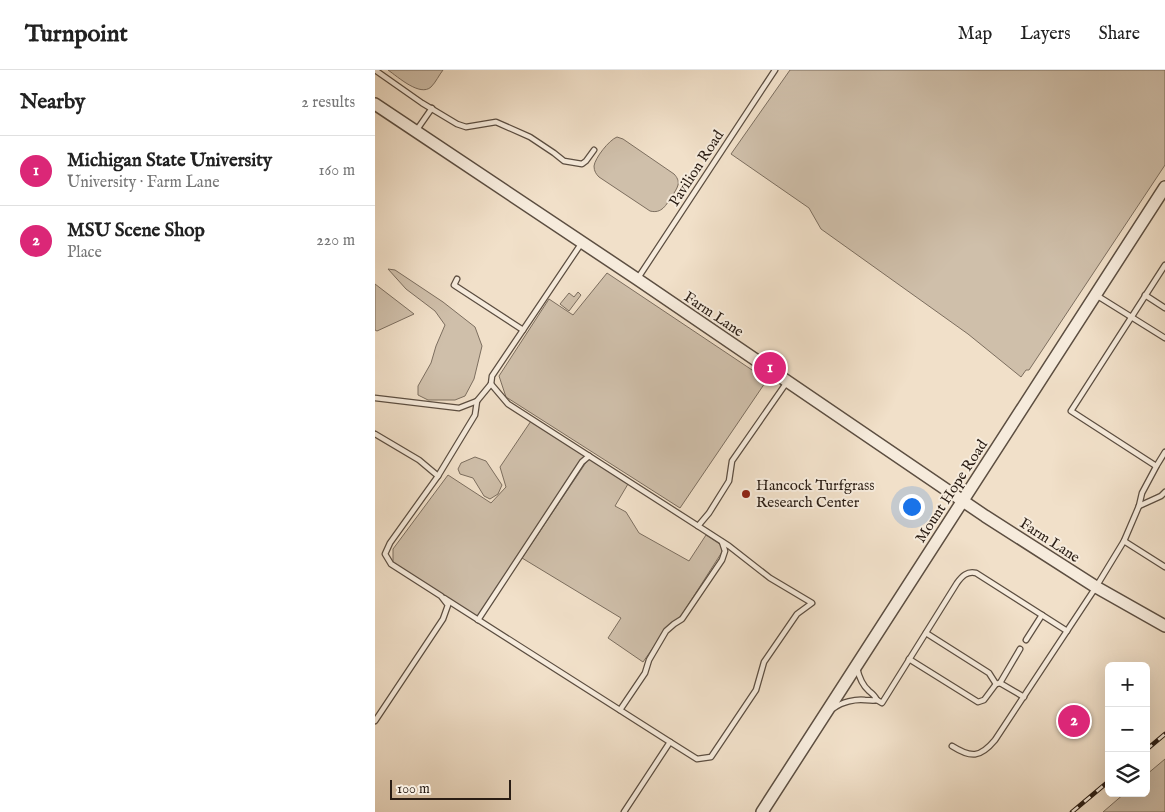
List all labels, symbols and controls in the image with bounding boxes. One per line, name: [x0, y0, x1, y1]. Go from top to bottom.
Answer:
text: Turnpoint: [25, 19, 128, 50]
text: Map: [958, 23, 992, 46]
text: Layers: [1020, 23, 1071, 46]
text: Share: [1099, 23, 1140, 46]
text: Nearby: [20, 89, 85, 116]
text: 2 results: [301, 93, 355, 113]
street label: Pavilion Road: [665, 126, 729, 210]
text: Michigan State University: [67, 149, 272, 173]
text: 1: [33, 161, 39, 181]
text: 160 m: [319, 161, 355, 181]
text: University · Farm Lane: [67, 173, 220, 193]
text: MSU Scene Shop: [67, 219, 205, 243]
text: 2: [32, 231, 40, 251]
text: 220 m: [316, 231, 355, 251]
text: Place: [67, 243, 102, 263]
street label: Farm Lane: [680, 287, 747, 341]
pin: 1: [754, 349, 786, 387]
street label: Mount Hope Road: [911, 435, 992, 546]
place label: Hancock Turfgrass Research Center: [756, 476, 875, 512]
marker: Hancock Turfgrass Research Center: [740, 488, 752, 500]
your location: [899, 494, 925, 520]
street label: Farm Lane: [1016, 514, 1084, 567]
map controls: [1105, 662, 1150, 797]
button: +: [1105, 662, 1150, 707]
pin: 2: [1058, 702, 1090, 740]
button: −: [1105, 707, 1150, 752]
button: layers: [1105, 752, 1150, 797]
scale bar: [390, 777, 511, 800]
text: 100 m: [397, 780, 430, 798]

